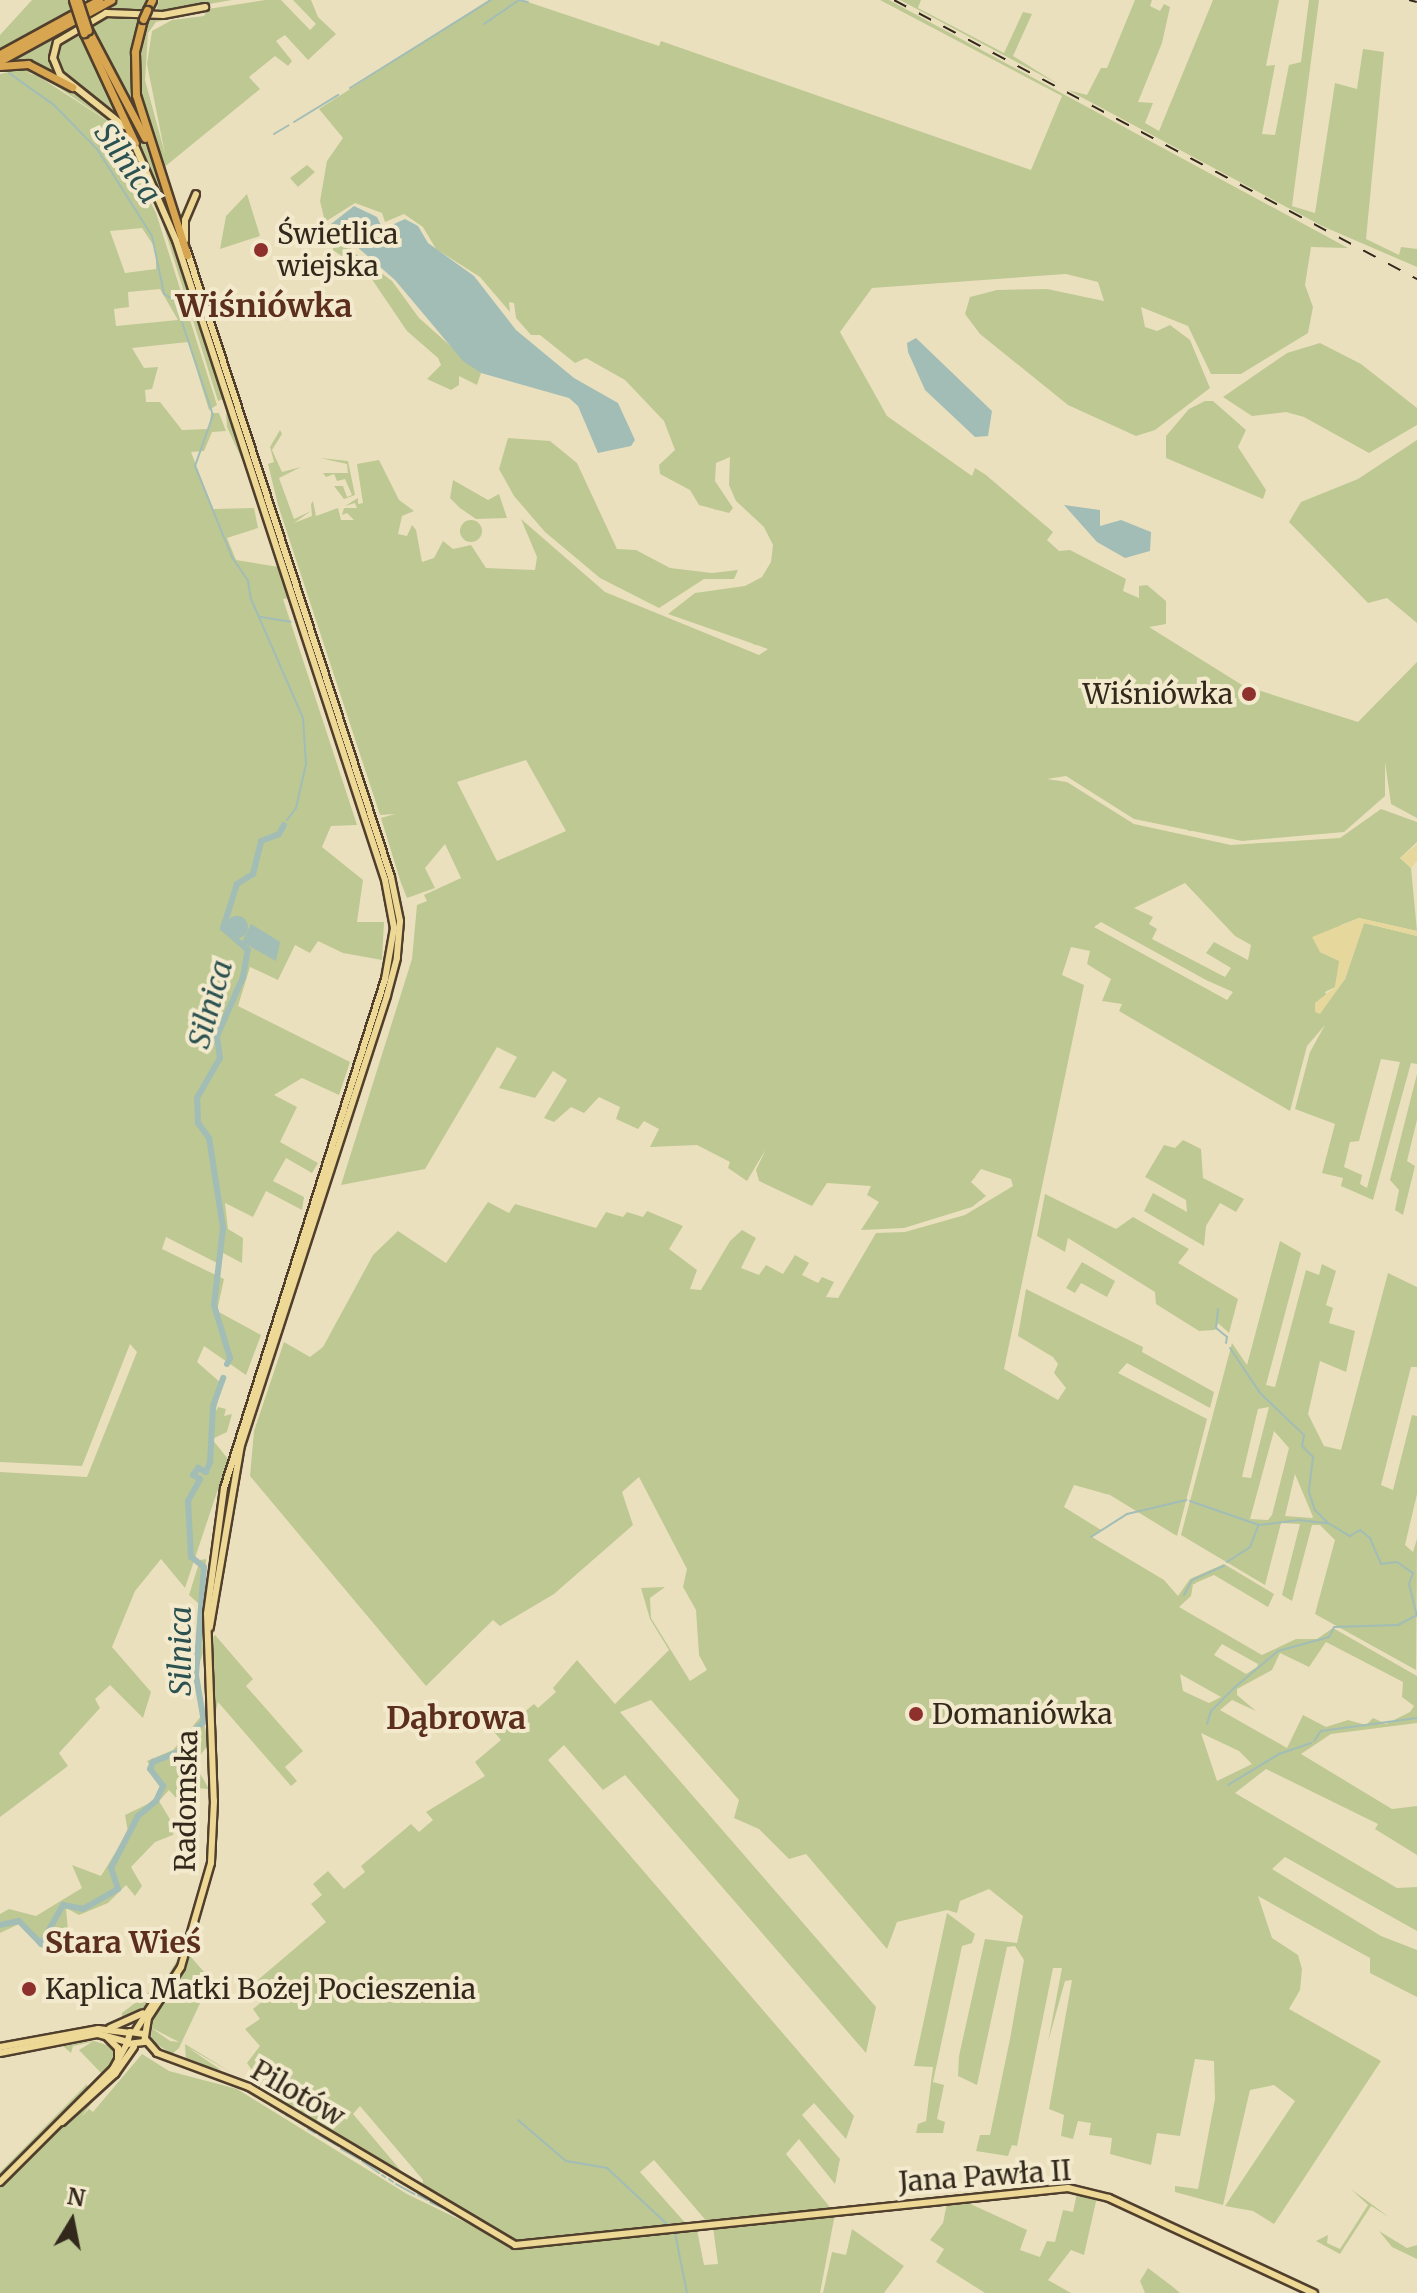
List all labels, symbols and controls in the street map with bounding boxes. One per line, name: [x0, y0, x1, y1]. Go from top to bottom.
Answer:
water label: Silnica: [87, 116, 169, 210]
place label: Świetlica wiejska: [277, 217, 398, 283]
marker: Świetlica wiejska: [252, 241, 270, 259]
district label: Wiśniówka: [176, 287, 352, 325]
place label: Wiśniówka: [1083, 677, 1233, 711]
marker: Wiśniówka: [1240, 685, 1258, 703]
water label: Silnica: [180, 956, 240, 1052]
water label: Silnica: [162, 1606, 198, 1696]
place label: Domaniówka: [932, 1697, 1113, 1731]
district label: Dąbrowa: [386, 1699, 526, 1737]
marker: Domaniówka: [907, 1705, 925, 1723]
street label: Radomska: [168, 1730, 204, 1872]
district label: Stara Wieś: [45, 1924, 201, 1960]
place label: Kaplica Matki Bożej Pocieszenia: [45, 1972, 476, 2006]
marker: Kaplica Matki Bożej Pocieszenia: [20, 1980, 38, 1998]
street label: Pilotów: [245, 2053, 351, 2133]
street label: Jana Pawła II: [897, 2153, 1073, 2199]
north arrow: [32, 2181, 112, 2261]
text: N: [65, 2182, 87, 2213]

